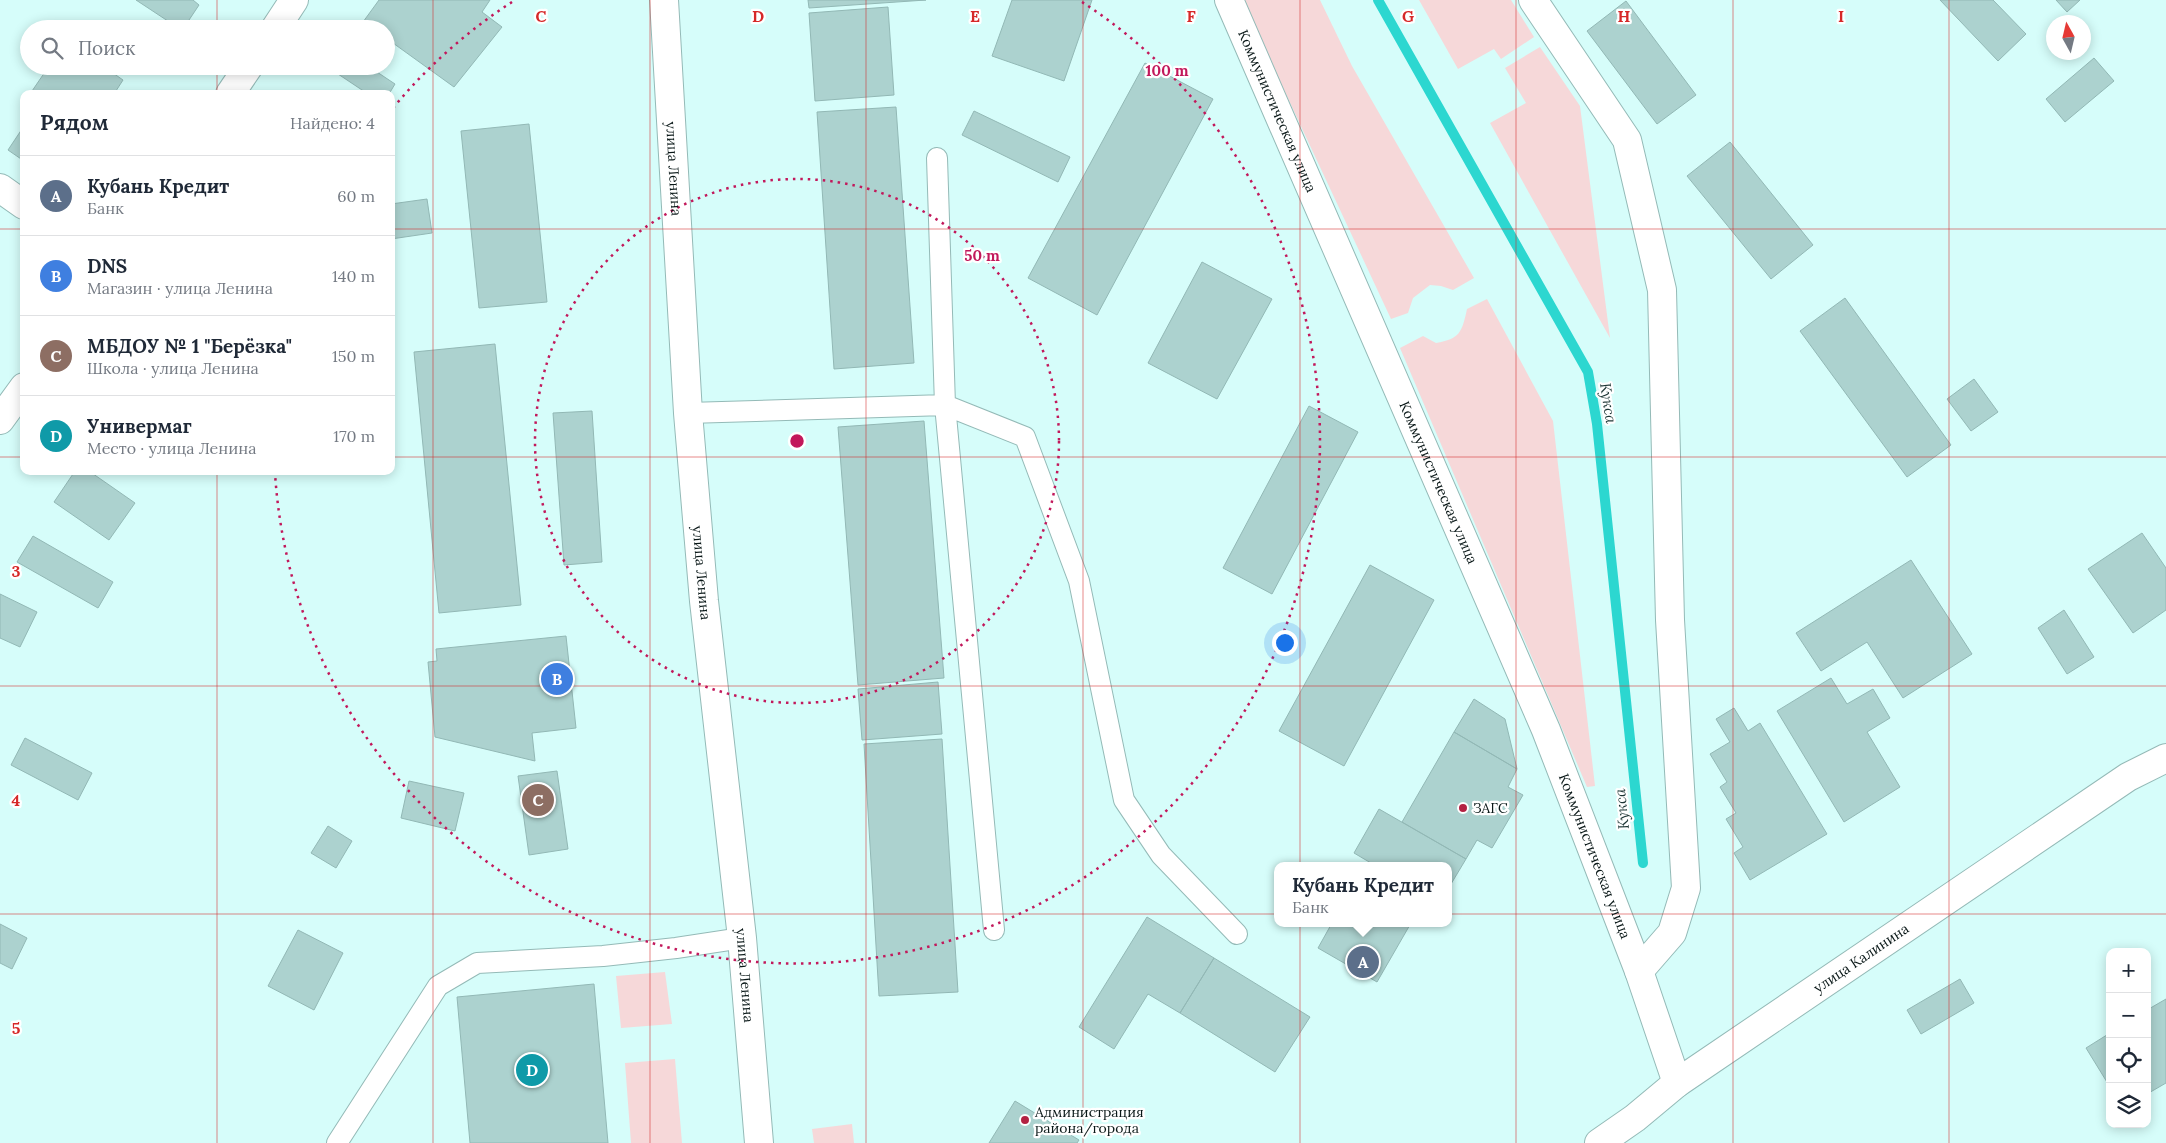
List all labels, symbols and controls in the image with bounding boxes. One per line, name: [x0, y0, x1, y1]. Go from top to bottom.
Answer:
text: C: [535, 6, 547, 26]
text: D: [752, 6, 764, 26]
text: E: [970, 6, 980, 26]
text: F: [1186, 6, 1196, 26]
text: G: [1402, 6, 1414, 26]
text: H: [1618, 6, 1631, 26]
text: I: [1838, 6, 1844, 26]
north arrow: [2046, 15, 2091, 60]
search box: [20, 20, 395, 75]
street label: Коммунистическая улица: [1234, 27, 1320, 195]
icon: search: [38, 34, 66, 62]
text: Поиск: [78, 36, 135, 60]
text: 100 m: [1146, 61, 1189, 80]
text: Рядом: [40, 109, 109, 136]
text: Найдено: 4: [290, 113, 375, 133]
street label: улица Ленина: [662, 121, 686, 216]
text: Кубань Кредит: [87, 174, 229, 198]
text: A: [51, 186, 61, 206]
text: 60 m: [337, 186, 375, 206]
text: Банк: [87, 198, 124, 218]
text: 50 m: [964, 246, 1000, 265]
text: DNS: [87, 254, 127, 278]
text: B: [51, 266, 61, 286]
text: 140 m: [332, 266, 375, 286]
text: Магазин · улица Ленина: [87, 278, 273, 298]
text: МБДОУ № 1 "Берёзка": [87, 334, 292, 358]
text: C: [50, 346, 62, 366]
text: 150 m: [332, 346, 375, 366]
text: Школа · улица Ленина: [87, 358, 259, 378]
water label: Кукса: [1596, 381, 1621, 425]
street label: Коммунистическая улица: [1395, 398, 1482, 567]
text: Универмаг: [87, 414, 192, 438]
text: D: [50, 426, 62, 446]
text: 170 m: [333, 426, 375, 446]
centre of rings: [788, 432, 806, 450]
text: Место · улица Ленина: [87, 438, 256, 458]
street label: улица Ленина: [689, 525, 715, 621]
text: 3: [12, 561, 21, 581]
your location: [1272, 630, 1298, 656]
pin: B: [541, 660, 573, 698]
street label: Коммунистическая улица: [1555, 771, 1635, 941]
pin: C: [522, 781, 554, 819]
water label: Кукса: [1610, 787, 1633, 830]
text: 4: [12, 790, 21, 810]
place label: ЗАГС: [1473, 799, 1508, 817]
marker: ЗАГС: [1457, 802, 1469, 814]
popup: [1274, 862, 1452, 927]
text: Кубань Кредит: [1292, 873, 1434, 897]
text: Банк: [1292, 897, 1329, 917]
street label: улица Калинина: [1810, 919, 1912, 997]
street label: улица Ленина: [732, 927, 758, 1023]
pin: A: [1347, 943, 1379, 981]
map controls: [2106, 948, 2151, 1128]
button: +: [2106, 948, 2151, 993]
button: −: [2106, 993, 2151, 1038]
text: 5: [12, 1018, 21, 1038]
button: locate: [2106, 1038, 2151, 1083]
pin: D: [516, 1051, 548, 1089]
button: layers: [2106, 1083, 2151, 1128]
place label: Администрация района/города: [1034, 1103, 1144, 1137]
marker: Администрация района/города: [1019, 1114, 1031, 1126]

